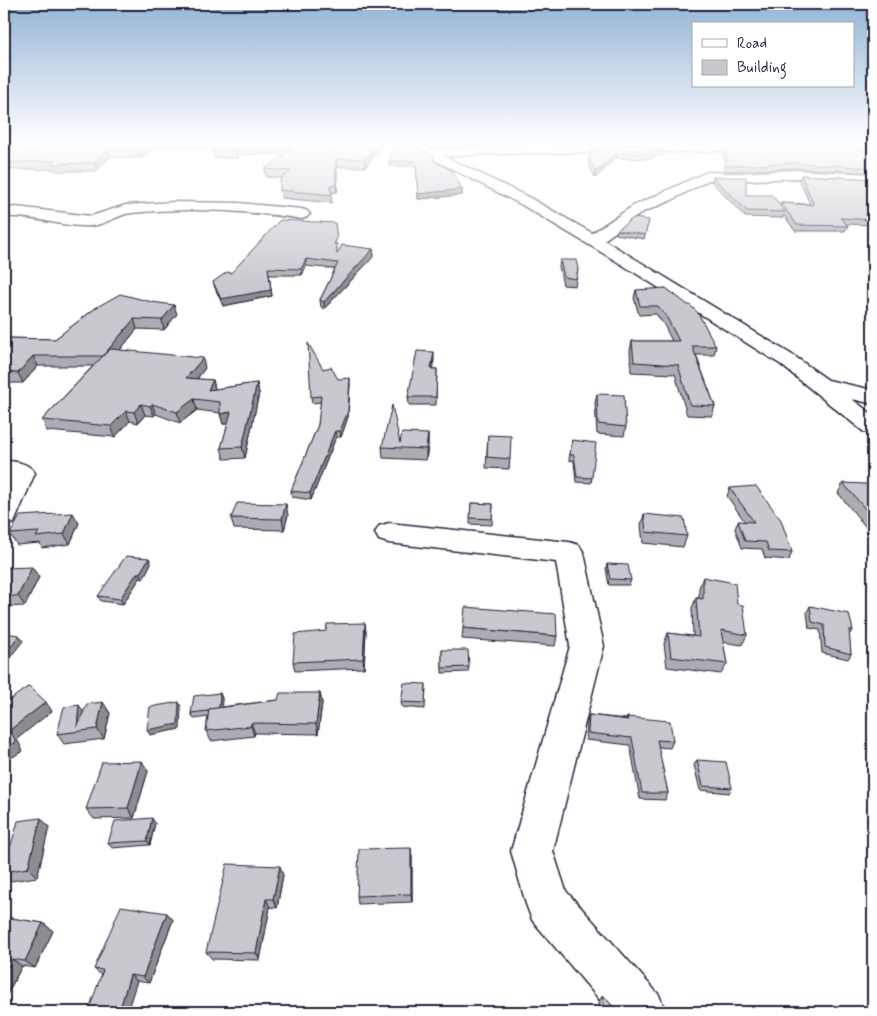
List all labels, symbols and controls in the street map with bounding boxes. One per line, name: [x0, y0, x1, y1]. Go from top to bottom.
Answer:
legend: [692, 22, 854, 88]
text: Road: [737, 34, 767, 54]
text: Building: [737, 58, 787, 79]

